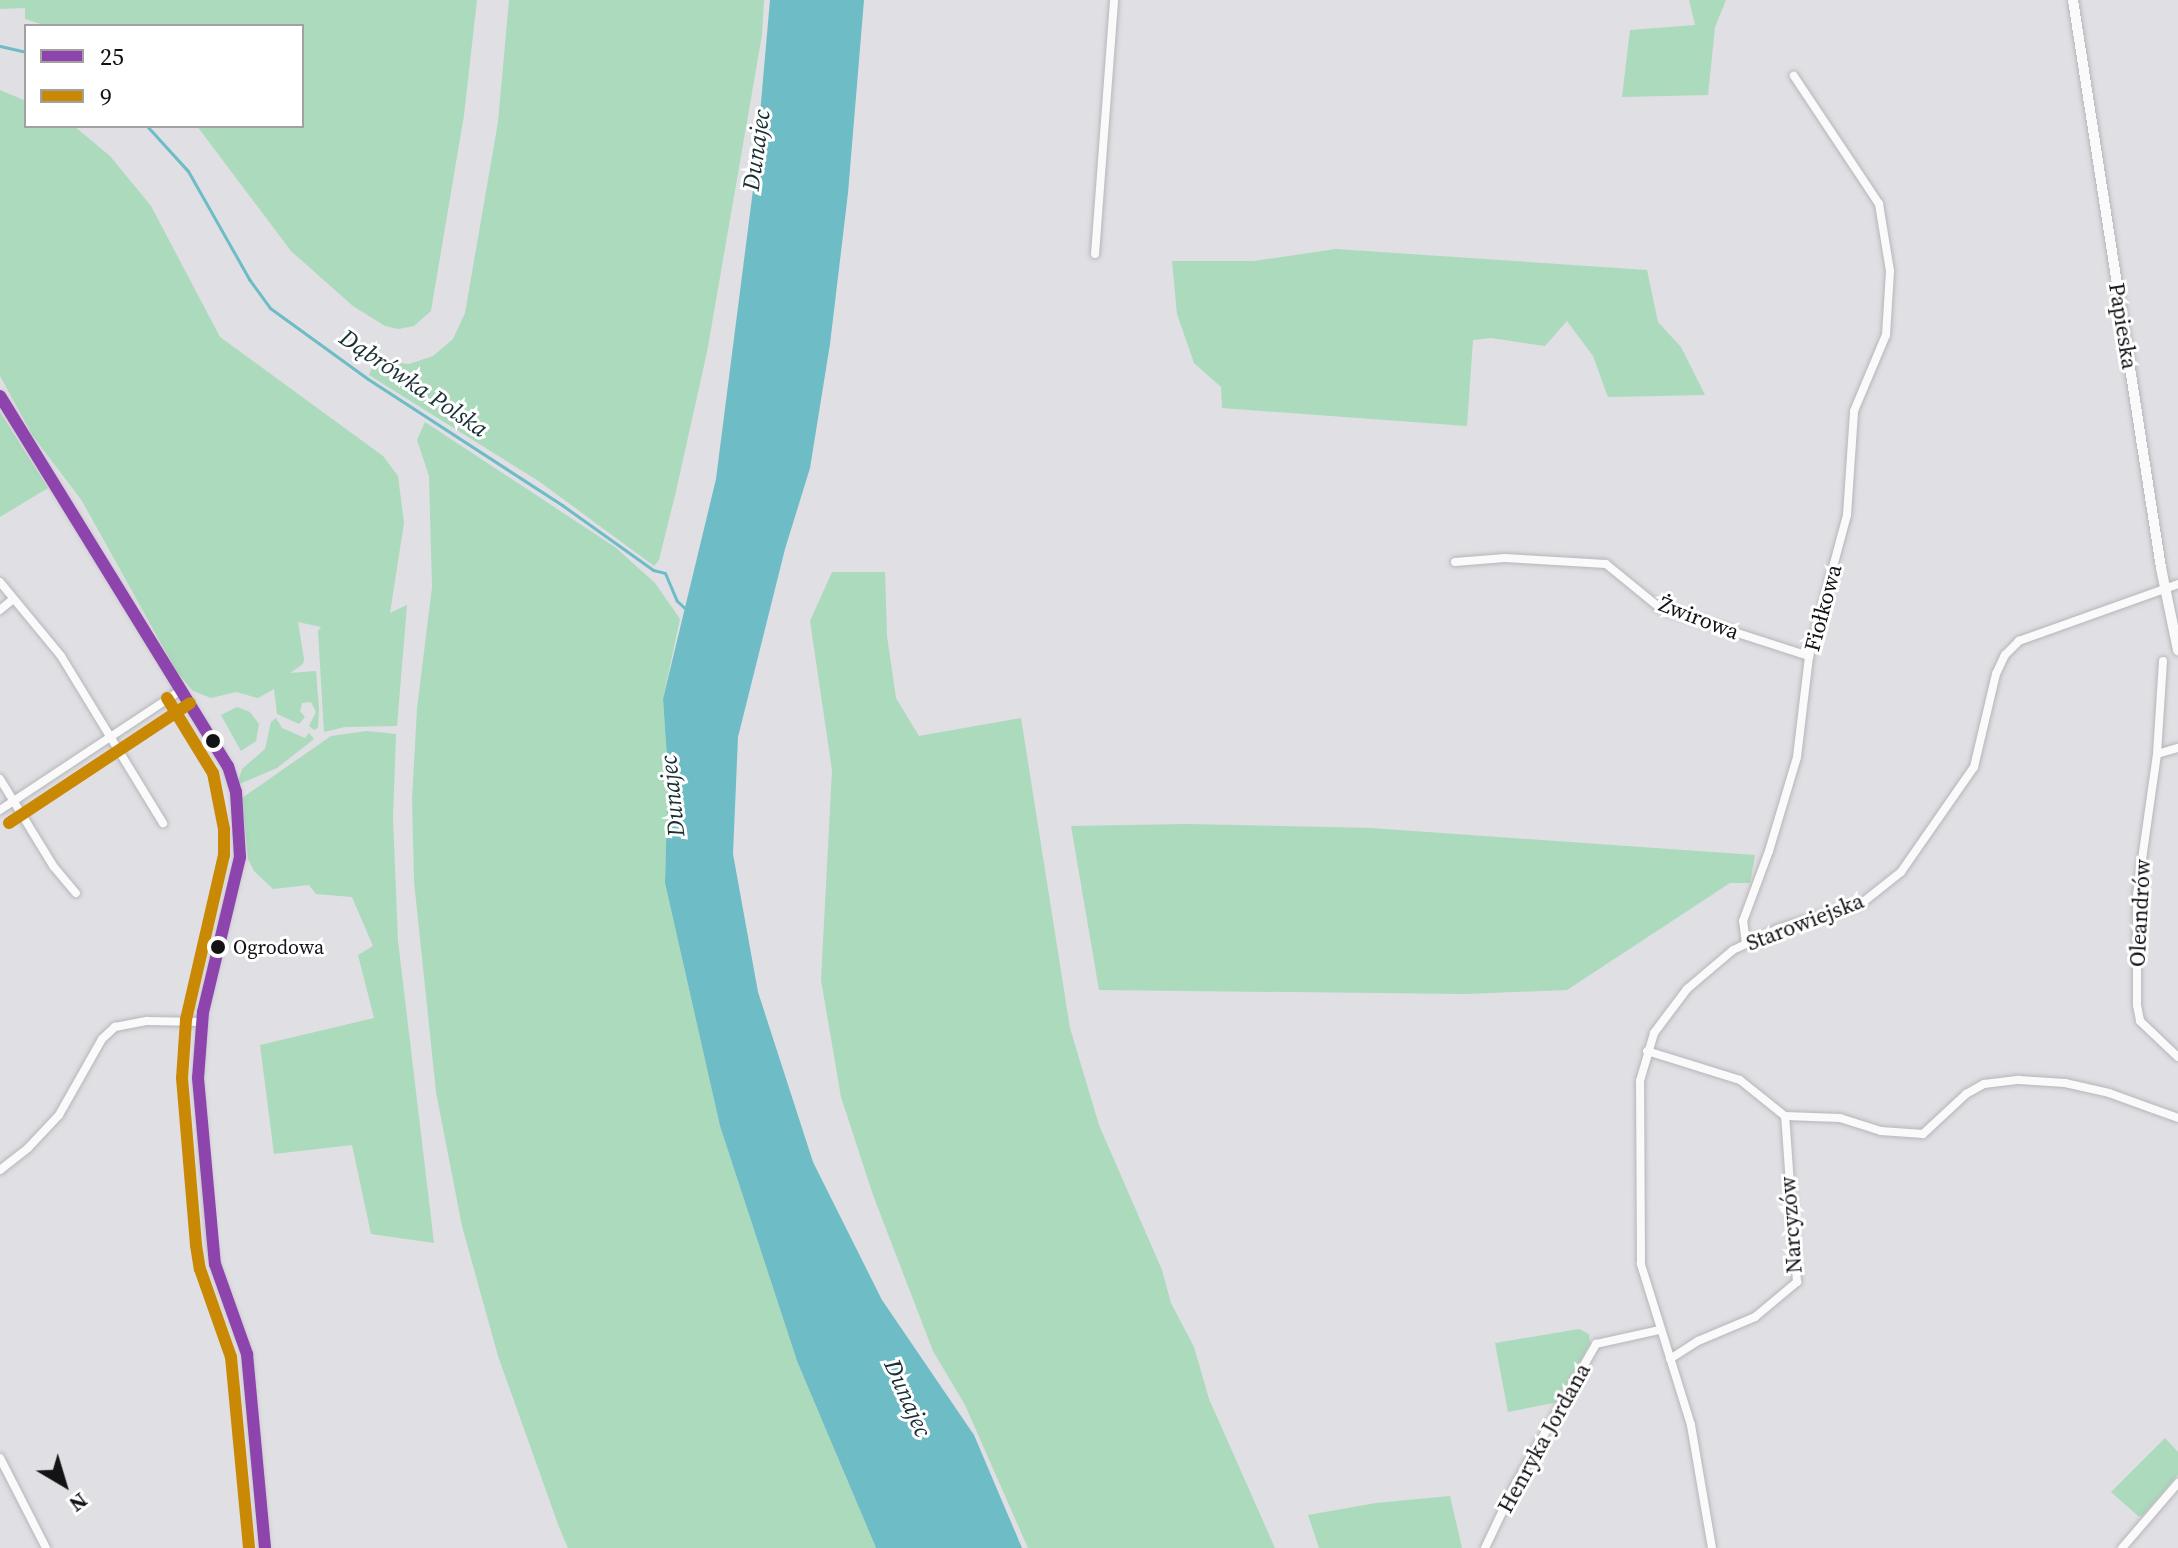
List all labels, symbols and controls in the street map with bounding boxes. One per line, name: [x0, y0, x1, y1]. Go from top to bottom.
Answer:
legend: [24, 24, 304, 128]
text: 25: [100, 40, 124, 73]
text: 9: [100, 80, 112, 113]
water label: Dunajec: [736, 107, 776, 193]
street label: Papieska: [2103, 281, 2143, 371]
water label: Dąbrówka Polska: [334, 323, 494, 443]
street label: Fiołkowa: [1799, 562, 1847, 654]
street label: Żwirowa: [1655, 591, 1743, 645]
unlabelled marker: [205, 733, 221, 749]
water label: Dunajec: [653, 754, 691, 838]
street label: Oleandrów: [2124, 858, 2156, 968]
street label: Starowiejska: [1743, 888, 1867, 956]
place label: Ogrodowa: [233, 935, 324, 959]
marker: Ogrodowa: [210, 939, 226, 955]
street label: Narcyzów: [1774, 1176, 1808, 1274]
water label: Dunajec: [878, 1355, 938, 1441]
street label: Henryka Jordana: [1492, 1359, 1596, 1517]
north arrow: [24, 1444, 104, 1524]
text: N: [63, 1486, 94, 1520]

